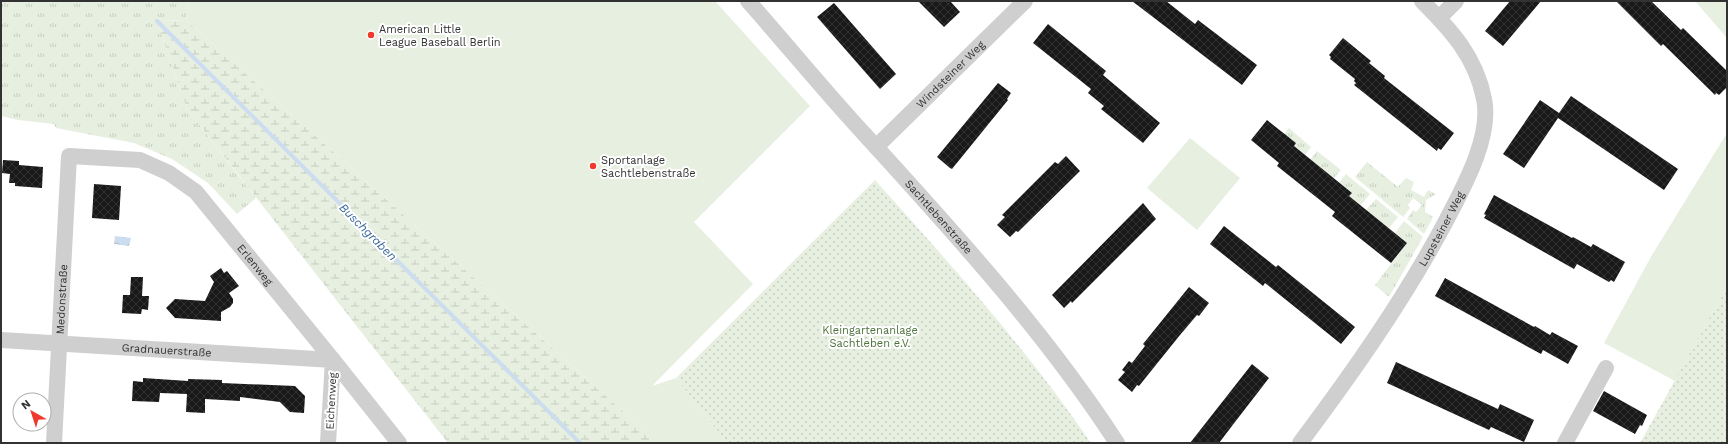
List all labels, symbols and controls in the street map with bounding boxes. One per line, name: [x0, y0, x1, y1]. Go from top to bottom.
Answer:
place label: American Little League Baseball Berlin: [379, 23, 501, 49]
marker: American Little League Baseball Berlin: [366, 30, 376, 40]
street label: Windsteiner Weg: [914, 38, 988, 111]
place label: Sportanlage Sachtlebenstraße: [601, 154, 696, 180]
marker: Sportanlage Sachtlebenstraße: [588, 161, 598, 171]
street label: Sachtlebenstraße: [902, 177, 975, 257]
street label: Lupsteiner Weg: [1416, 189, 1467, 269]
water label: Buschgraben: [336, 200, 400, 264]
street label: Erlenweg: [234, 242, 276, 288]
street label: Medonstraße: [54, 264, 70, 335]
park label: Kleingartenanlage Sachtleben e.V.: [822, 324, 918, 350]
street label: Gradnauerstraße: [121, 341, 212, 360]
street label: Eichenweg: [324, 372, 339, 430]
north arrow: [12, 392, 52, 432]
text: N: [19, 397, 33, 412]

